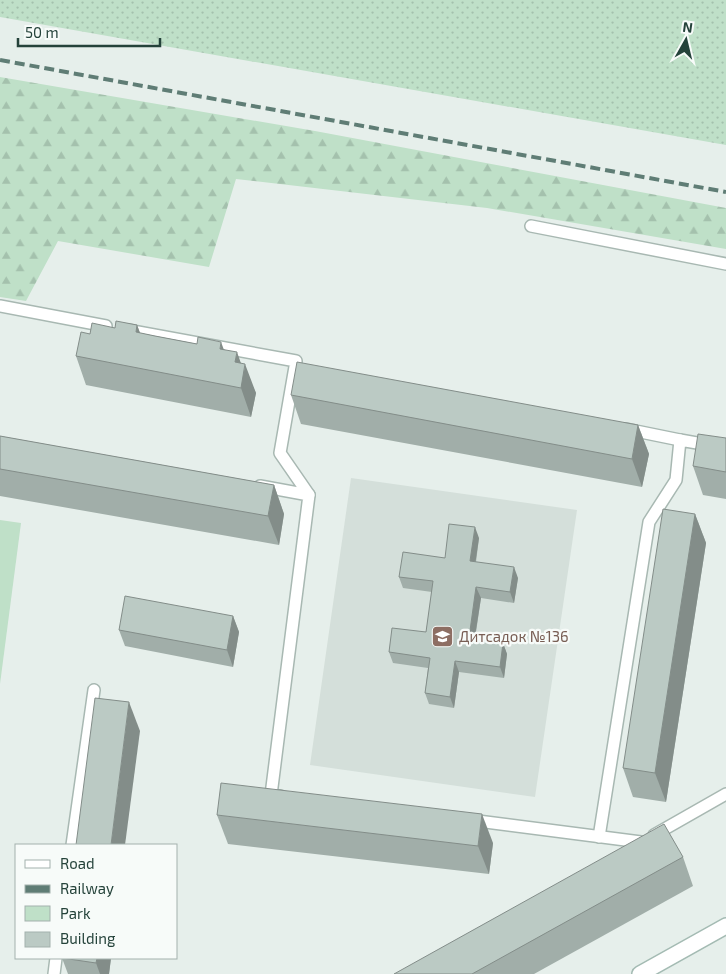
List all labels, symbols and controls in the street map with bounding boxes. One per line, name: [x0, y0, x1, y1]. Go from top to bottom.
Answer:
scale bar: [18, 15, 160, 47]
north arrow: [661, 15, 711, 65]
text: N: [682, 18, 694, 36]
text: 50 m: [25, 23, 59, 41]
school or university icon: Дитсадок №136: [431, 625, 455, 649]
place label: Дитсадок №136: [459, 627, 569, 645]
legend: [15, 844, 178, 959]
text: Road: [60, 854, 95, 872]
text: Railway: [60, 879, 114, 897]
text: Park: [60, 904, 91, 922]
text: Building: [60, 929, 116, 947]

